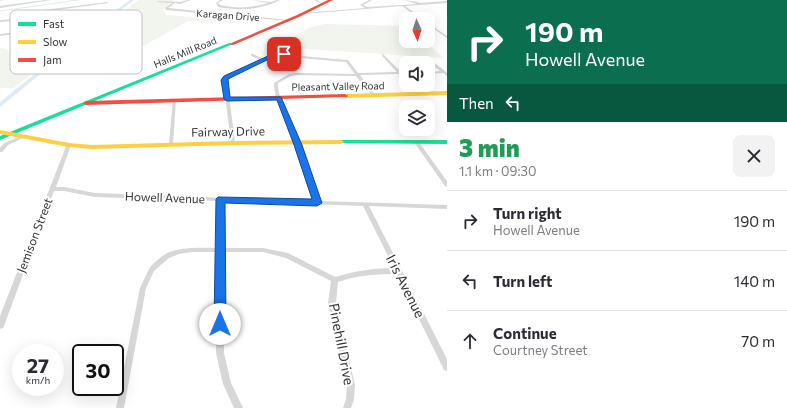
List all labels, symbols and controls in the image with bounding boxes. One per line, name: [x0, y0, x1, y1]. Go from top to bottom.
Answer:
street label: Karagan Drive: [196, 7, 260, 23]
legend: [10, 10, 142, 74]
north arrow: [399, 12, 435, 48]
map controls: [399, 12, 435, 136]
text: 190 m: [525, 14, 603, 48]
icon: right: [459, 16, 511, 68]
text: Fast: [43, 17, 65, 30]
street label: Halls Mill Road: [152, 34, 218, 70]
text: Slow: [43, 35, 68, 48]
pin: [267, 37, 301, 71]
icon: arrive: [273, 43, 295, 65]
text: Howell Avenue: [525, 48, 645, 70]
text: Jam: [43, 53, 62, 67]
button: sound: [399, 56, 435, 92]
street label: Pleasant Valley Road: [291, 79, 385, 93]
icon: left: [502, 92, 524, 114]
text: Then: [459, 94, 494, 112]
button: layers: [399, 100, 435, 136]
street label: Fairway Drive: [191, 123, 265, 139]
text: 3 min: [459, 133, 520, 162]
button: close: [733, 135, 775, 177]
text: 1.1 km · 09:30: [459, 163, 536, 179]
street label: Howell Avenue: [125, 189, 205, 205]
street label: Jemison Street: [13, 195, 56, 275]
text: Turn right: [493, 204, 562, 222]
icon: right: [459, 210, 481, 232]
text: 190 m: [734, 212, 775, 230]
text: Howell Avenue: [493, 222, 580, 238]
street label: Iris Avenue: [383, 251, 429, 321]
icon: left: [459, 270, 481, 292]
text: Turn left: [493, 272, 552, 290]
text: 140 m: [734, 272, 775, 290]
street label: Pinehill Drive: [326, 302, 358, 386]
position arrow: [199, 303, 241, 345]
text: Continue: [493, 324, 557, 342]
icon: ahead: [459, 330, 481, 352]
text: 70 m: [741, 332, 775, 350]
text: Courtney Street: [493, 342, 588, 358]
speed limit sign: 30: [72, 344, 124, 396]
text: 27: [27, 353, 49, 377]
text: km/h: [26, 374, 50, 386]

